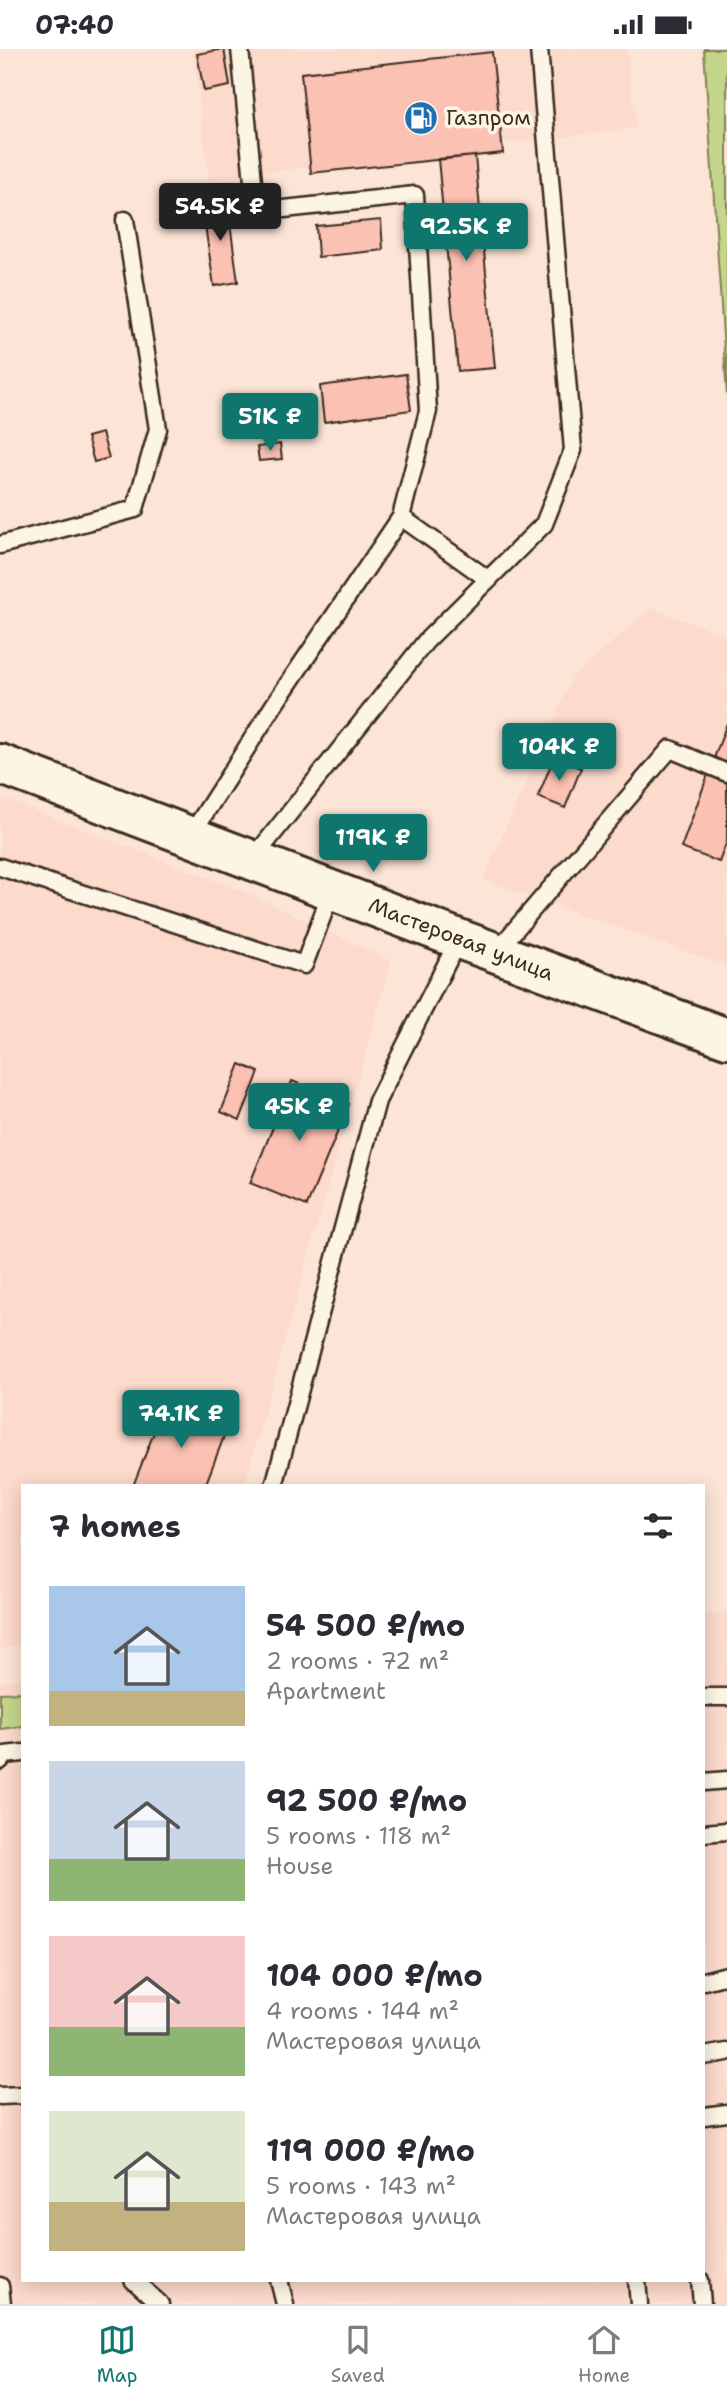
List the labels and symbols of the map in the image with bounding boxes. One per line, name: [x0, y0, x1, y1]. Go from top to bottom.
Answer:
fuel station icon: Газпром: [402, 99, 440, 137]
place label: Газпром: [446, 104, 531, 132]
pin: 54.5K ₽: [155, 183, 285, 243]
pin: 92.5K ₽: [401, 203, 531, 263]
pin: 51K ₽: [221, 393, 319, 453]
pin: 104K ₽: [502, 723, 616, 783]
pin: 119K ₽: [316, 815, 430, 874]
street label: Мастеровая улица: [364, 891, 558, 987]
pin: 45K ₽: [250, 1083, 348, 1143]
pin: 74.1K ₽: [116, 1391, 246, 1450]

